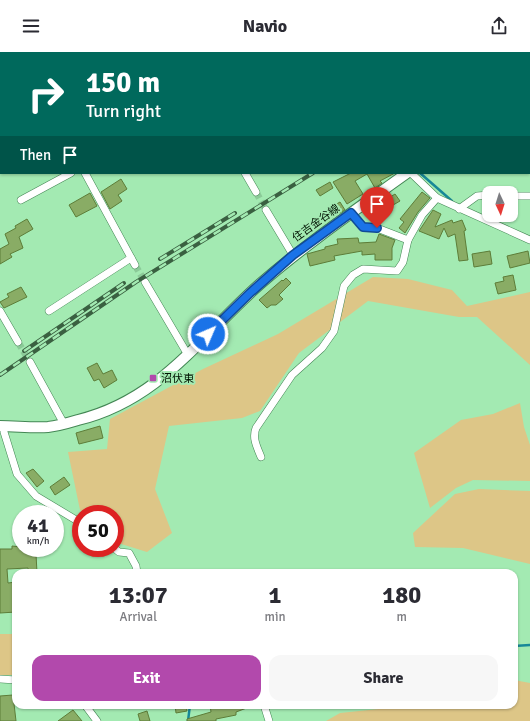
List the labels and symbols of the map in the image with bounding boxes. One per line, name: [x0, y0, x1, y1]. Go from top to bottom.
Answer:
north arrow: [482, 186, 518, 222]
pin: [360, 187, 394, 228]
street label: 住吉金谷線: [290, 202, 342, 244]
position arrow: [187, 313, 229, 355]
place label: 沼伏東: [161, 372, 194, 385]
marker: 沼伏東: [148, 373, 158, 383]
speed limit sign: 50: [72, 505, 124, 557]

